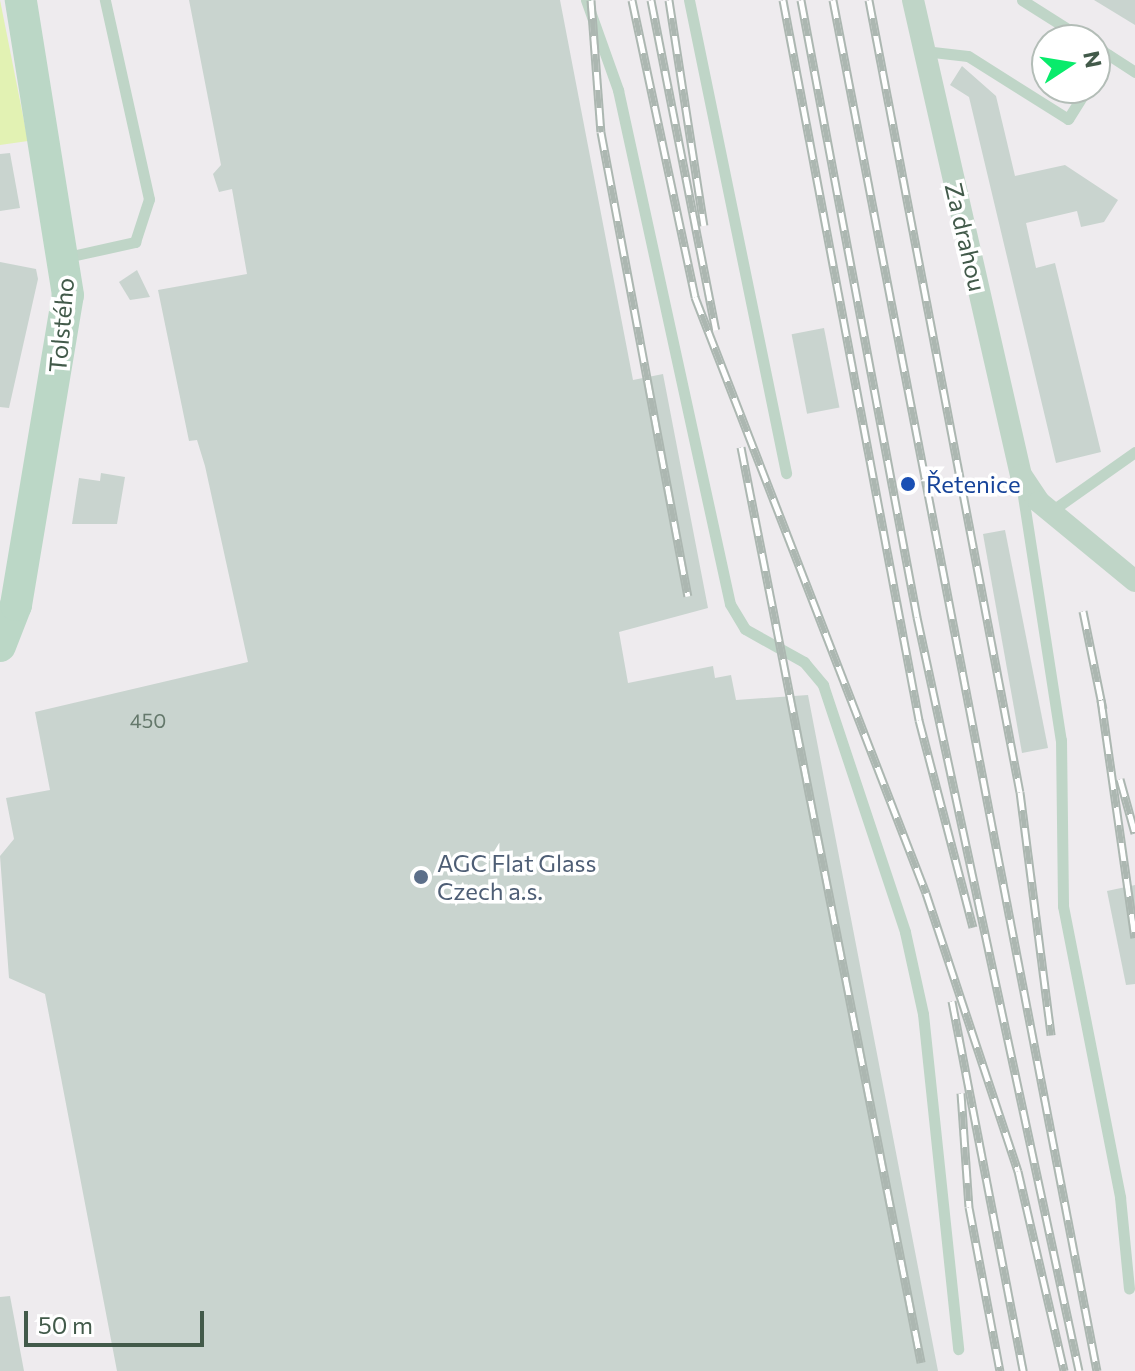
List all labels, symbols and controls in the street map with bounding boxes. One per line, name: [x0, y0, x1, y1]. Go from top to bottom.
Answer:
north arrow: [1031, 24, 1111, 104]
text: N: [1078, 48, 1108, 70]
street label: Za drahou: [940, 180, 992, 294]
street label: Tolstého: [43, 276, 79, 374]
place label: Řetenice: [926, 470, 1021, 498]
marker: Řetenice: [897, 473, 919, 495]
house number: 450: [130, 708, 166, 732]
place label: AGC Flat Glass Czech a.s.: [437, 849, 596, 905]
marker: AGC Flat Glass Czech a.s.: [412, 868, 430, 886]
scale bar: [28, 1295, 208, 1345]
text: 50 m: [38, 1310, 93, 1339]

